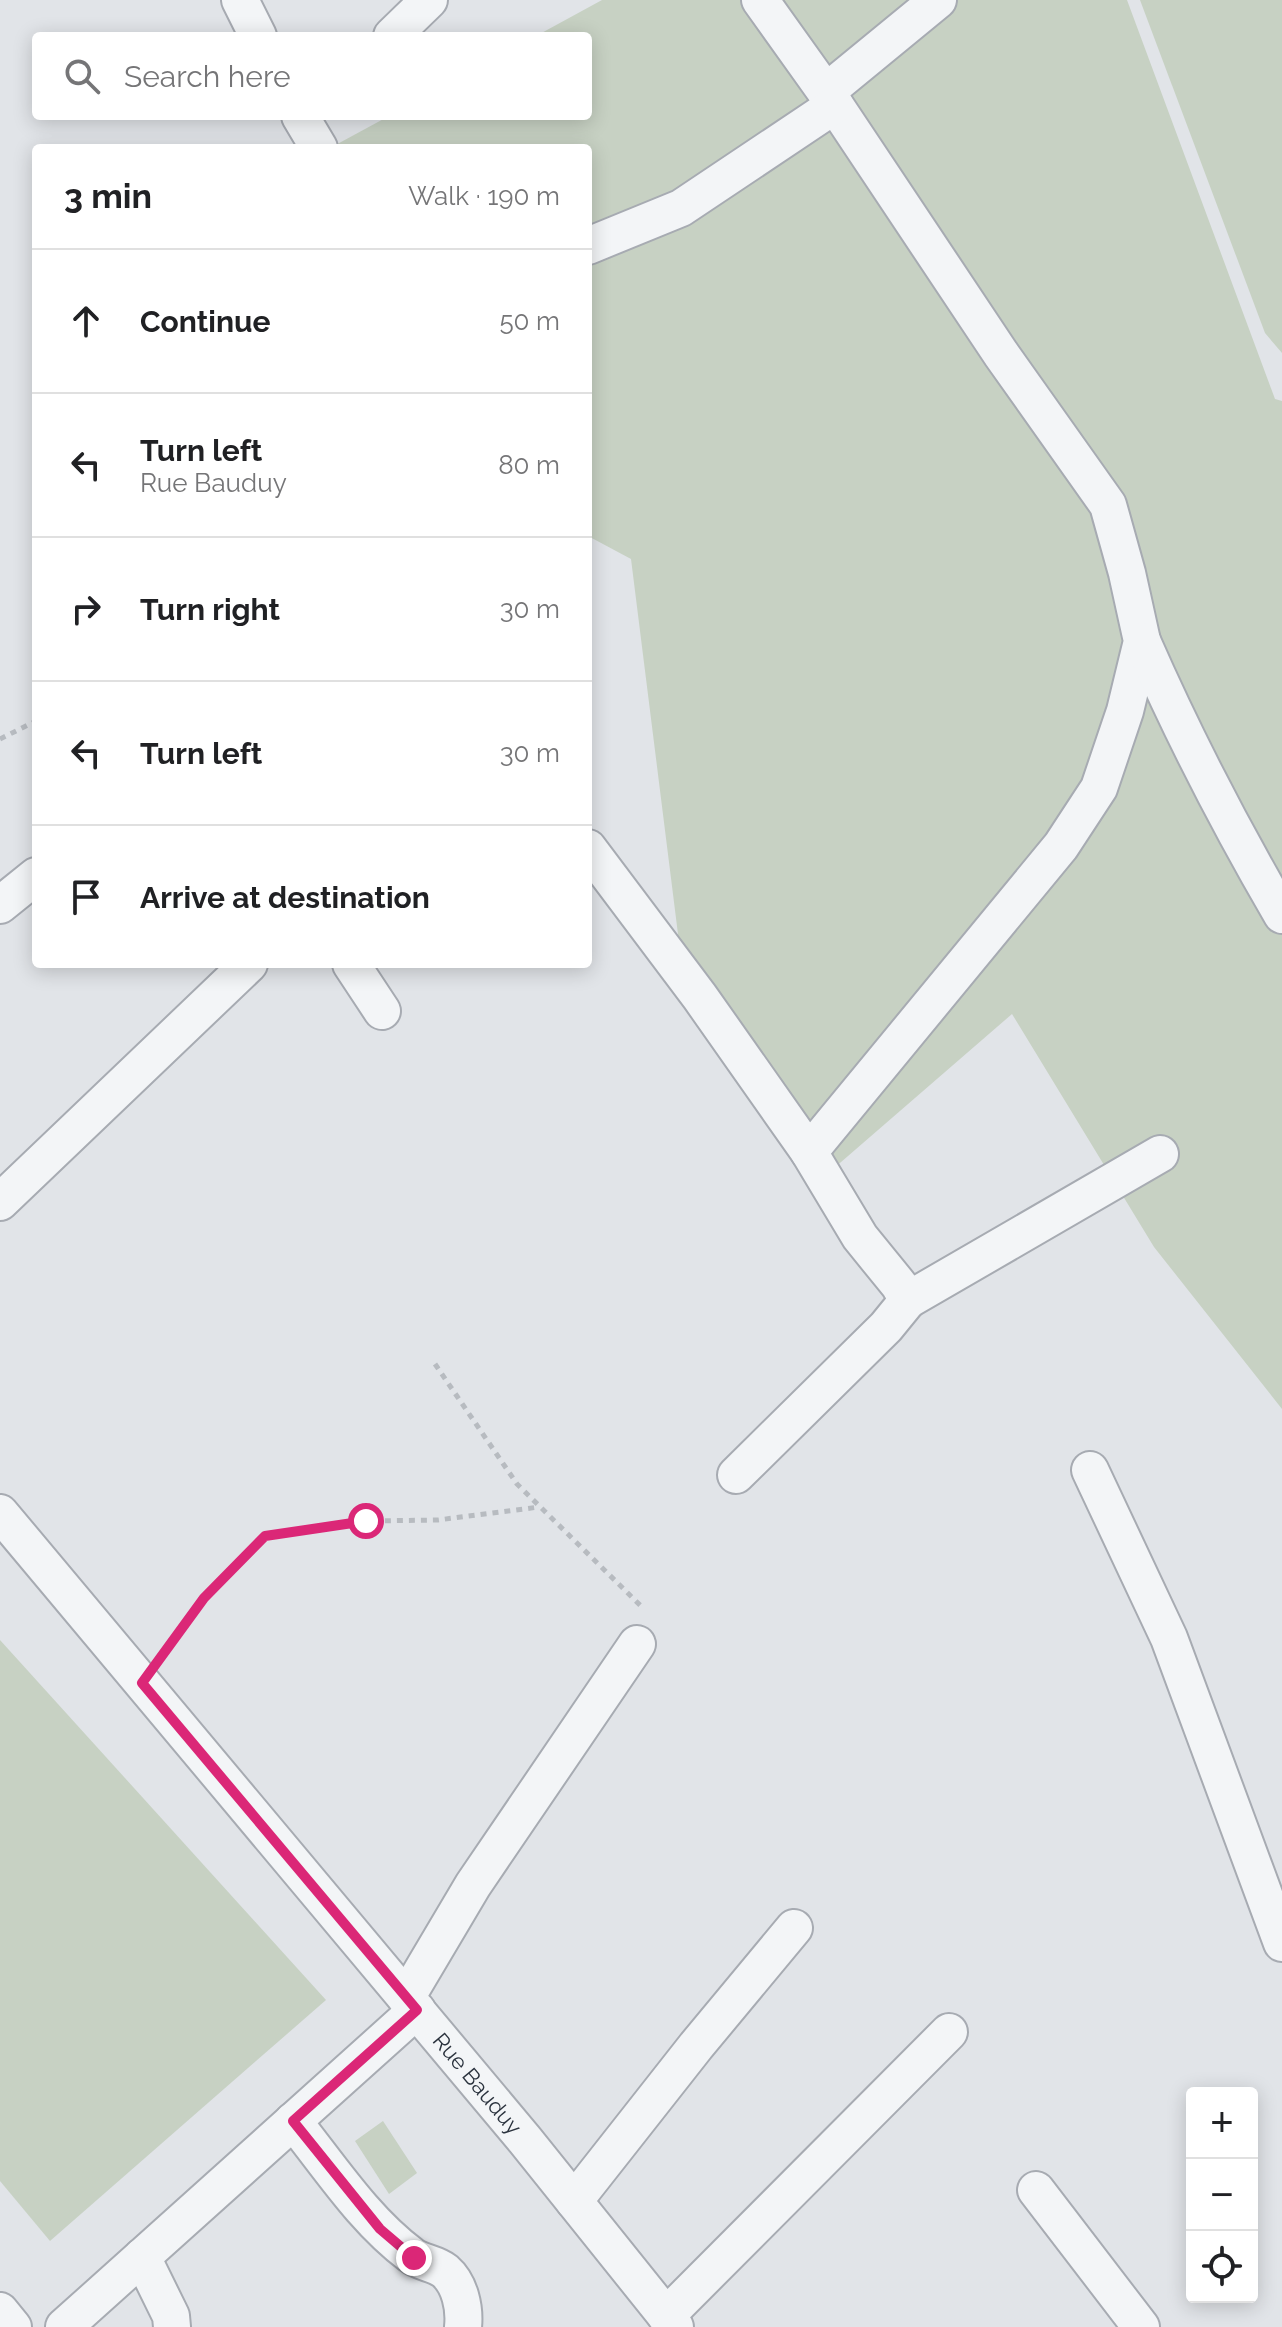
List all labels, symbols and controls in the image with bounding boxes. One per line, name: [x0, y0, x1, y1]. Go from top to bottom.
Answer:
search box: [32, 32, 592, 120]
icon: search: [60, 54, 104, 98]
text: Search here: [124, 59, 291, 94]
text: 3 min: [64, 176, 152, 216]
text: Walk · 190 m: [408, 181, 560, 211]
icon: ahead: [64, 299, 108, 343]
text: Continue: [140, 304, 271, 339]
text: 50 m: [499, 306, 560, 336]
text: Turn left: [140, 433, 262, 468]
icon: left: [64, 443, 108, 487]
text: 80 m: [498, 450, 560, 480]
text: Rue Bauduy: [140, 468, 287, 498]
icon: right: [64, 587, 108, 631]
text: Turn right: [140, 592, 280, 627]
text: 30 m: [500, 594, 560, 624]
icon: left: [64, 731, 108, 775]
text: Turn left: [140, 736, 262, 771]
text: 30 m: [500, 738, 560, 768]
icon: arrive: [64, 875, 108, 919]
text: Arrive at destination: [140, 880, 430, 915]
route start: [348, 1503, 384, 1539]
street label: Rue Bauduy: [428, 2027, 528, 2139]
map controls: [1186, 2087, 1258, 2303]
button: +: [1186, 2087, 1258, 2159]
button: −: [1186, 2159, 1258, 2231]
button: locate: [1186, 2231, 1258, 2303]
route end: [396, 2240, 432, 2276]

